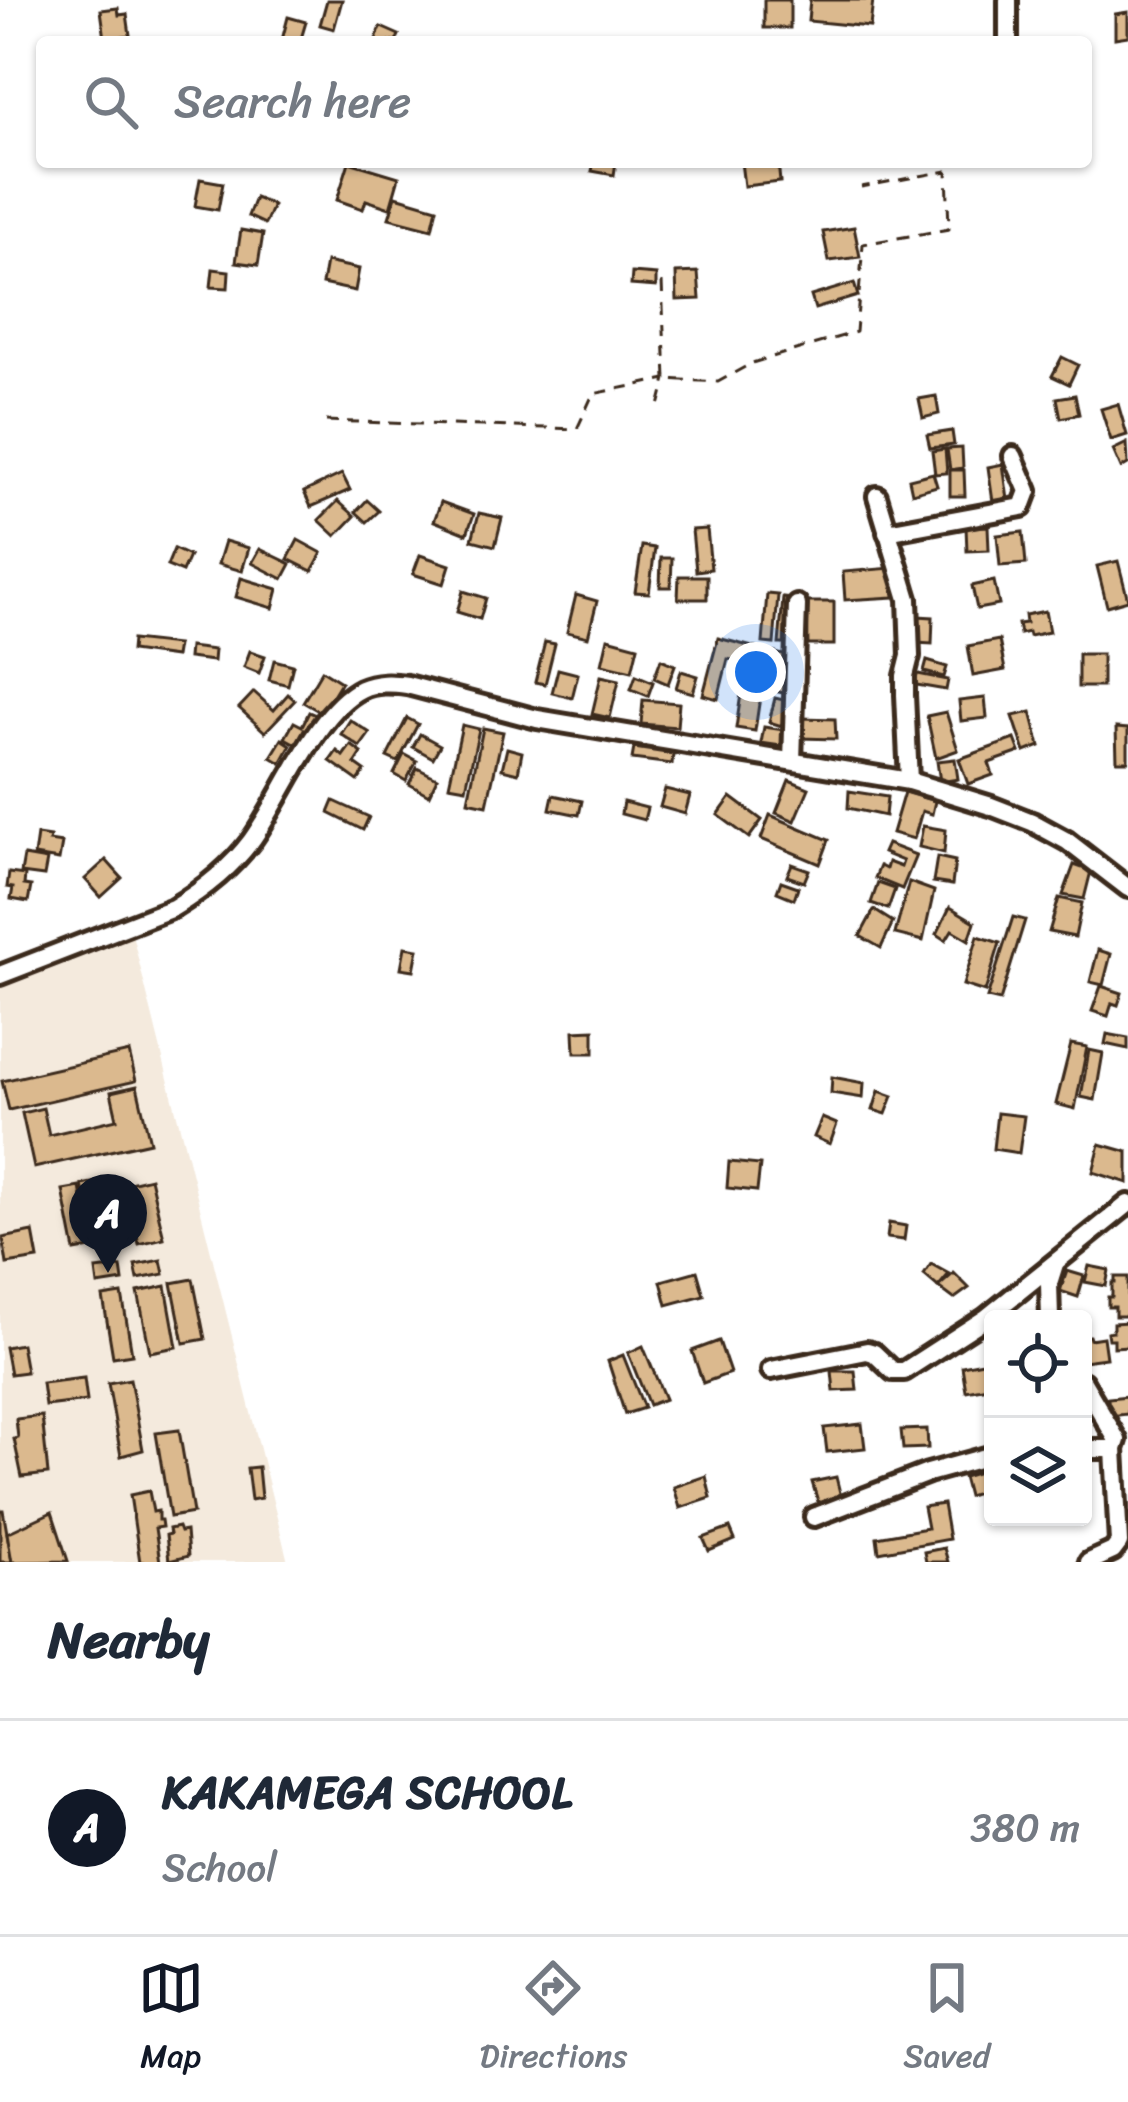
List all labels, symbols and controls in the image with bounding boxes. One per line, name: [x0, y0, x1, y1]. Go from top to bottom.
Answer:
search box: [36, 36, 1092, 168]
text: Search here: [174, 62, 411, 142]
icon: search: [78, 69, 144, 135]
your location: [726, 642, 786, 702]
pin: A: [69, 1174, 147, 1273]
map controls: [984, 1310, 1092, 1526]
button: locate: [984, 1310, 1092, 1418]
button: layers: [984, 1418, 1092, 1526]
text: Nearby: [48, 1595, 209, 1685]
text: KAKAMEGA SCHOOL: [162, 1753, 572, 1833]
text: A: [74, 1793, 100, 1862]
text: 380 m: [970, 1793, 1080, 1862]
text: School: [162, 1833, 277, 1902]
tab: Map: [138, 1955, 204, 2085]
tab: Directions: [480, 1955, 627, 2085]
tab: Saved: [903, 1955, 990, 2085]

